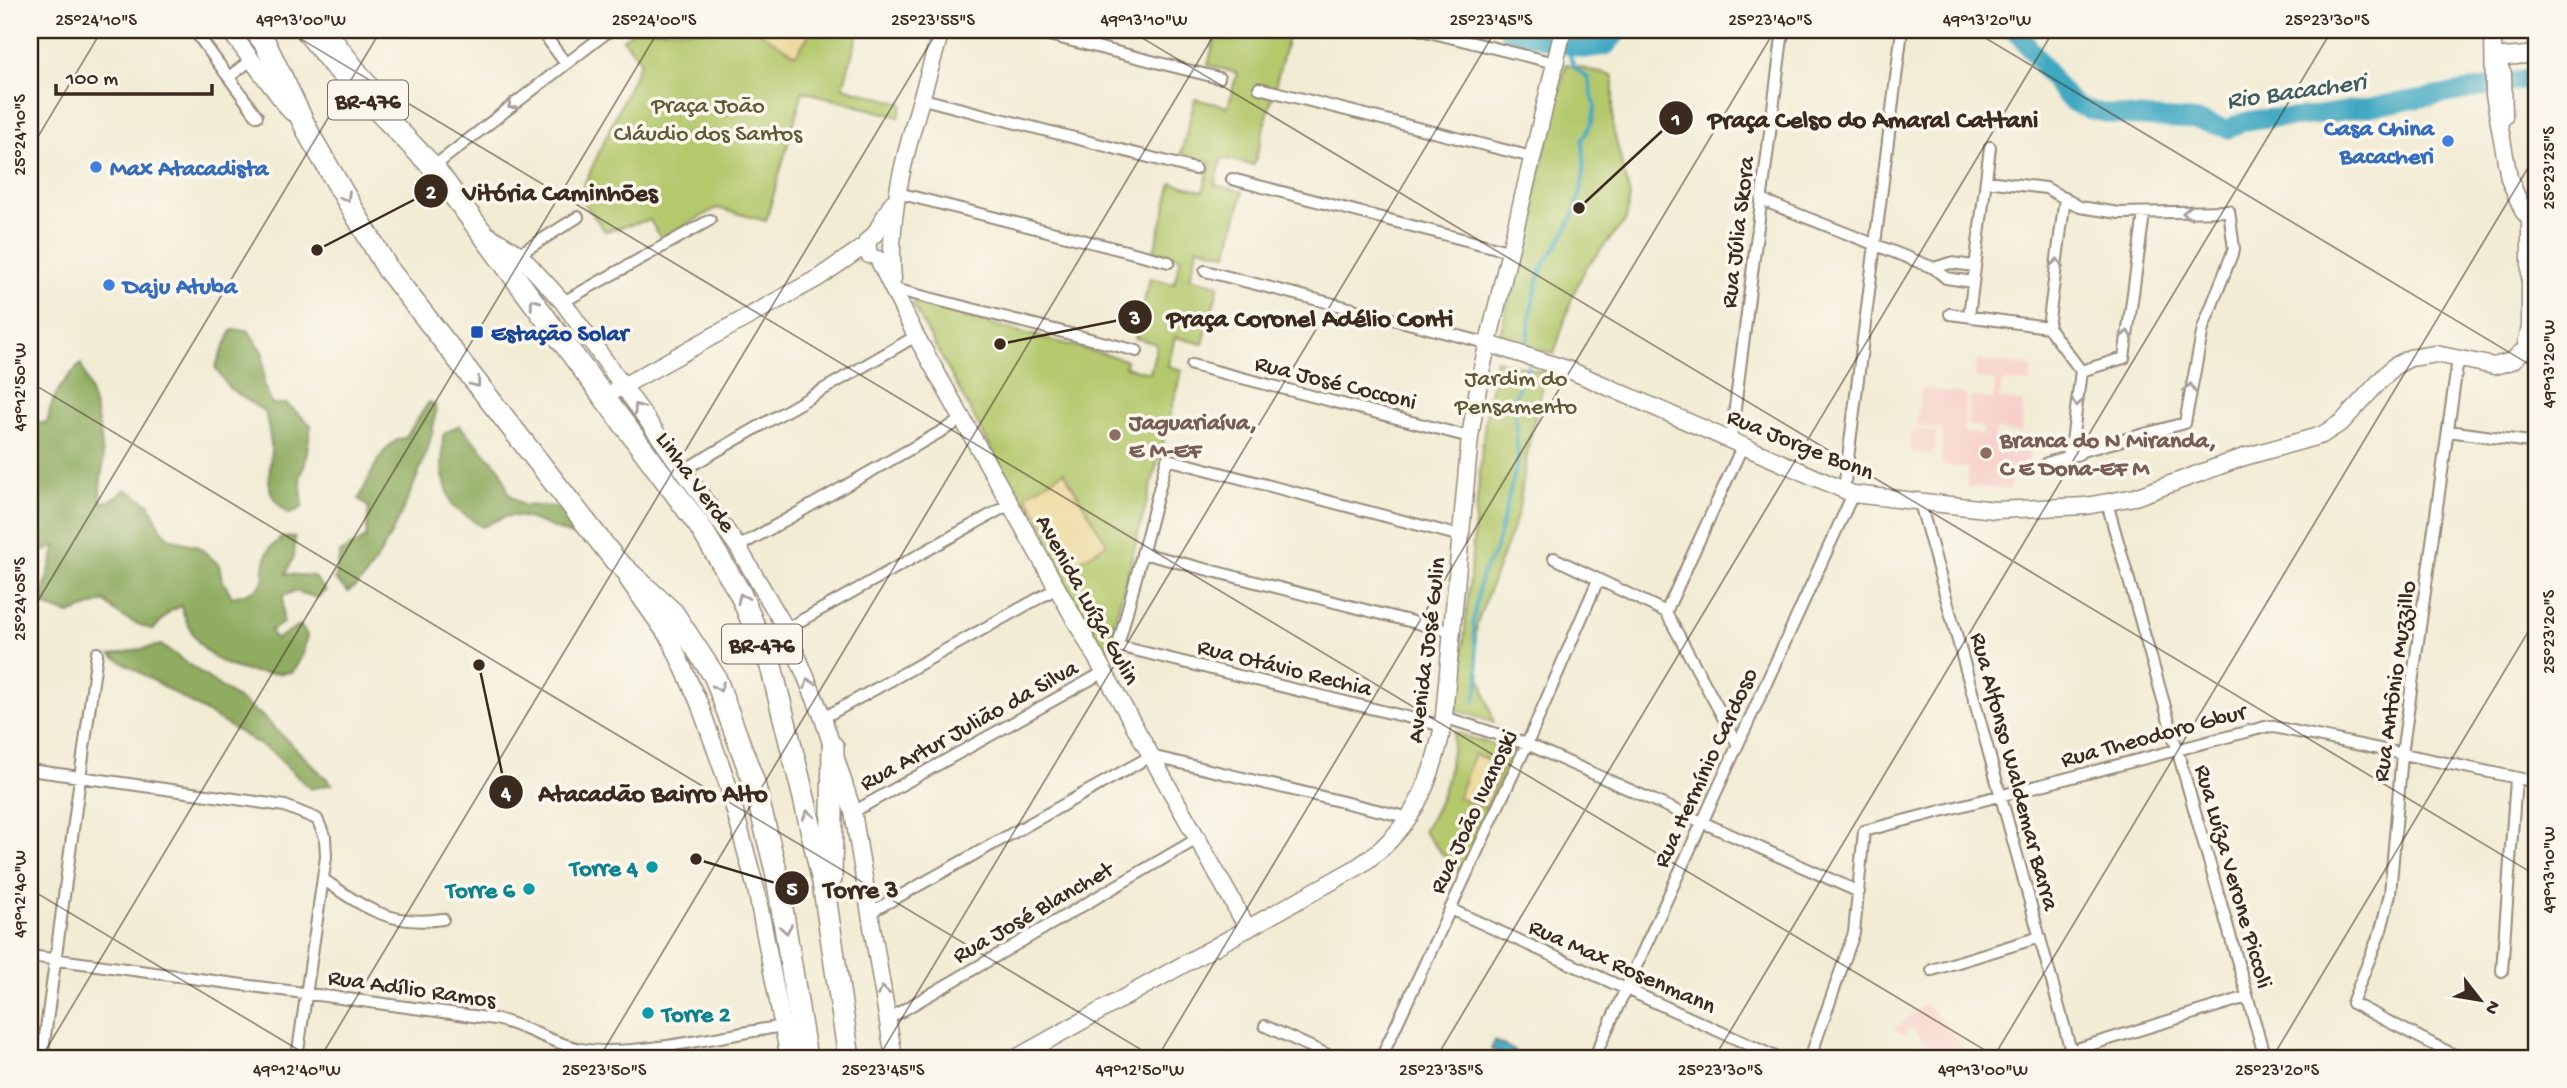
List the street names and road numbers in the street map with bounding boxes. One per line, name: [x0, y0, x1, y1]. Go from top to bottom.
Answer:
road number: BR-476: [328, 80, 408, 120]
street label: Rua Júlia Skora: [1716, 154, 1763, 310]
street label: Rua José Cocconi: [1251, 350, 1419, 419]
street label: Rua Jorge Bonn: [1722, 404, 1878, 489]
street label: Linha Verde: [648, 427, 741, 540]
street label: Avenida Luíza Gulin: [1027, 511, 1145, 691]
street label: Avenida José Gulin: [1403, 555, 1454, 745]
street label: Rua Antônio Muzzillo: [2368, 579, 2425, 784]
road number: BR-476: [722, 624, 802, 664]
street label: Rua Alfonso Waldemar Barra: [1962, 630, 2064, 915]
street label: Rua Otávio Rechia: [1194, 634, 1375, 705]
street label: Rua Artur Julião da Silva: [855, 655, 1085, 799]
street label: Rua Hermínio Cardoso: [1648, 664, 1766, 873]
street label: Rua Theodoro Gbur: [2058, 698, 2252, 776]
street label: Rua João Ivanoski: [1424, 726, 1526, 899]
street label: Rua Luíza Verone Piccoli: [2186, 762, 2277, 992]
street label: Rua José Blanchet: [948, 855, 1121, 972]
street label: Rua Max Rosenmann: [1523, 914, 1720, 1023]
street label: Rua Adílio Ramos: [326, 964, 498, 1017]

